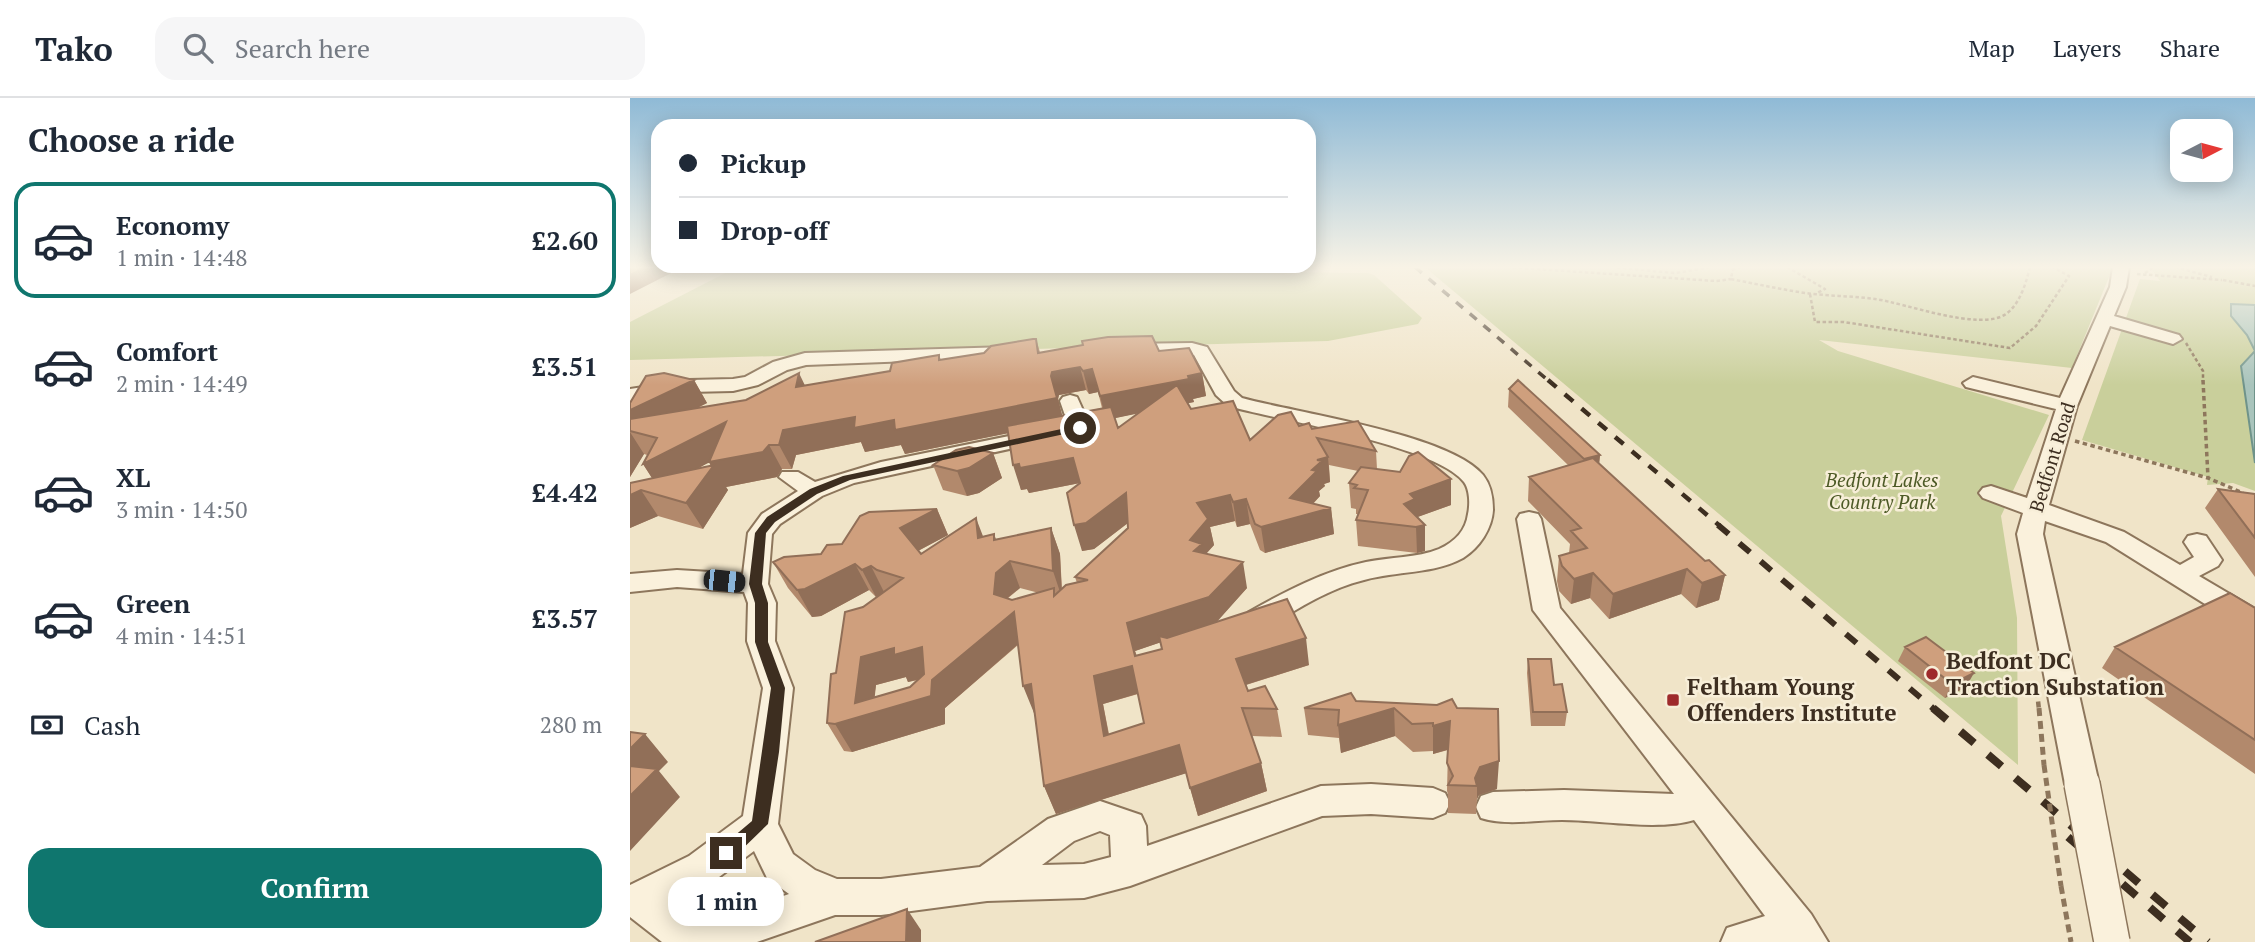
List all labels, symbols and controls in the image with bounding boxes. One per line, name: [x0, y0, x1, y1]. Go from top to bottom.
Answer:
search box: [155, 17, 645, 80]
text: Tako: [35, 27, 113, 70]
icon: search: [179, 29, 217, 67]
text: Search here: [235, 31, 370, 65]
text: Map: [1968, 32, 2015, 64]
text: Layers: [2053, 32, 2122, 64]
text: Share: [2160, 32, 2220, 64]
text: Choose a ride: [28, 119, 235, 161]
north arrow: [2170, 119, 2233, 182]
map controls: [2170, 119, 2233, 182]
text: Pickup: [721, 146, 806, 180]
text: Economy: [116, 208, 229, 242]
icon: car: [32, 209, 95, 272]
text: Drop-off: [721, 213, 828, 247]
text: £2.60: [532, 223, 598, 257]
text: 1 min · 14:48: [116, 242, 248, 273]
text: Comfort: [116, 334, 218, 368]
icon: car: [32, 335, 95, 398]
text: £3.51: [532, 349, 598, 383]
text: 2 min · 14:49: [116, 368, 248, 399]
street label: Bedfont Road: [2023, 398, 2080, 515]
route start: [1064, 412, 1096, 444]
text: XL: [116, 460, 150, 494]
icon: car: [32, 461, 95, 524]
park label: Bedfont Lakes Country Park: [1825, 467, 1939, 514]
text: £4.42: [532, 475, 598, 509]
text: 3 min · 14:50: [116, 494, 248, 525]
car: [703, 568, 746, 594]
text: Green: [116, 586, 190, 620]
icon: car: [32, 587, 95, 650]
text: £3.57: [532, 601, 598, 635]
text: 4 min · 14:51: [116, 620, 248, 651]
place label: Bedfont DC Traction Substation: [1946, 645, 2164, 702]
marker: Bedfont DC Traction Substation: [1924, 666, 1940, 682]
place label: Feltham Young Offenders Institute: [1687, 671, 1897, 728]
marker: Feltham Young Offenders Institute: [1665, 692, 1681, 708]
icon: cash: [28, 706, 66, 744]
text: Cash: [84, 708, 140, 742]
text: 280 m: [540, 709, 602, 740]
route end: [710, 837, 742, 869]
button: Confirm: [28, 848, 602, 928]
callout: 1 min: [668, 878, 784, 926]
text: 1 min: [695, 886, 757, 917]

